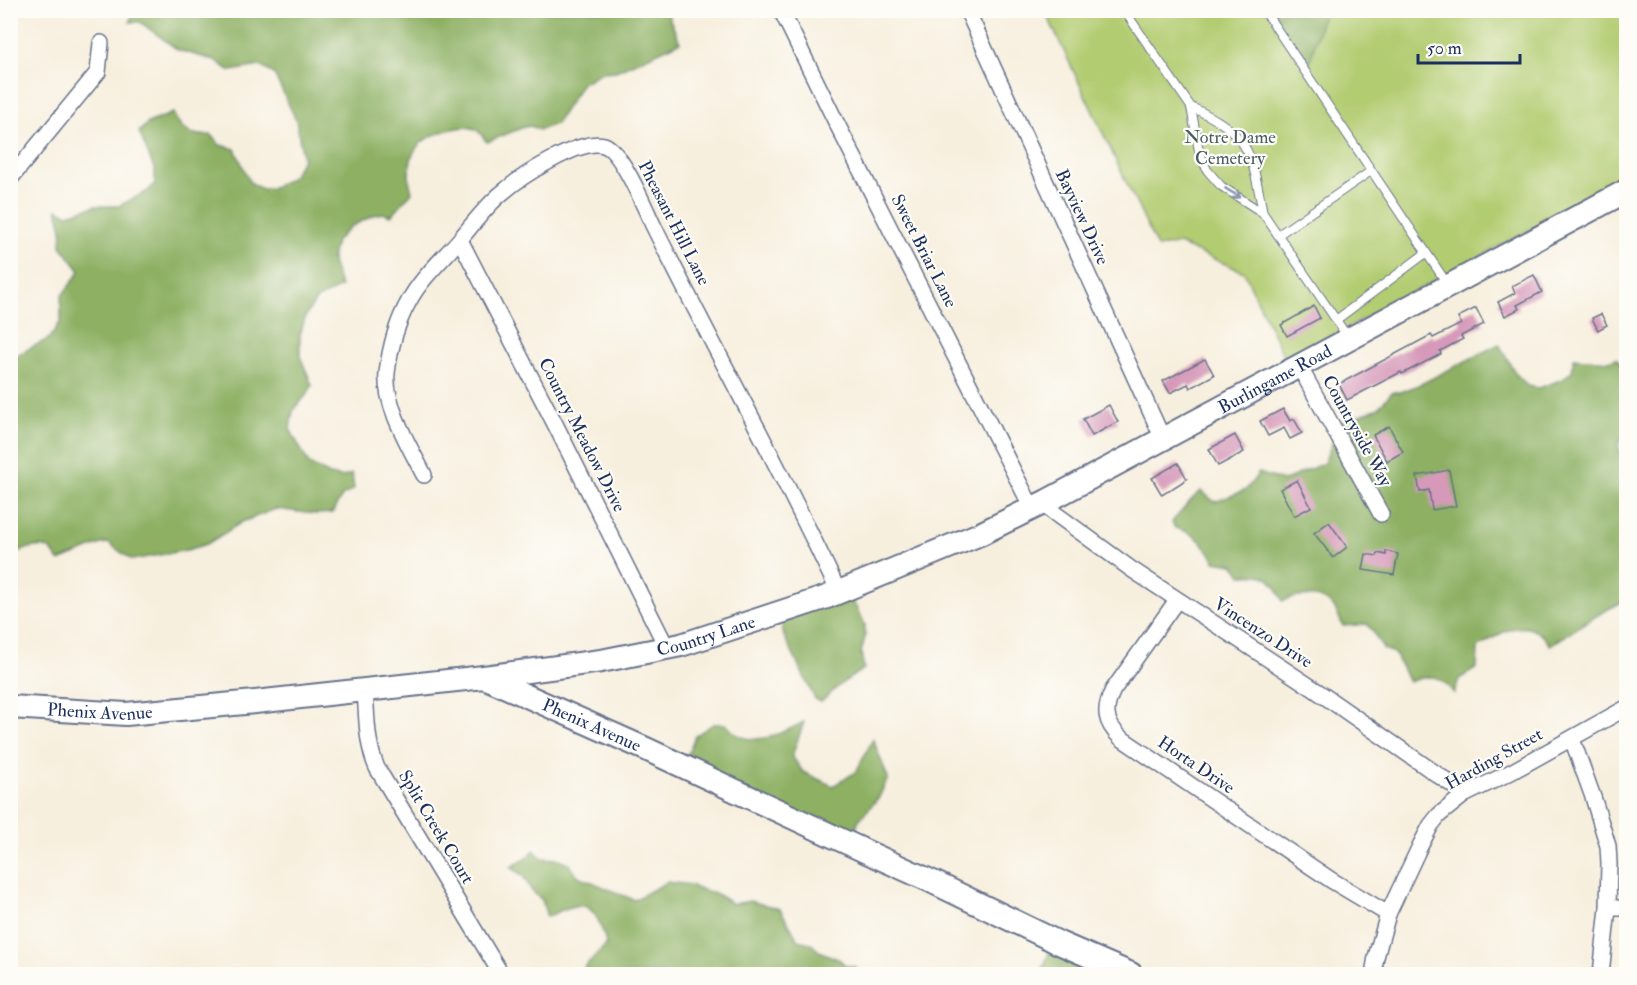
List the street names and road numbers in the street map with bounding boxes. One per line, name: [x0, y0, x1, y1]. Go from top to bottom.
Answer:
street label: Pheasant Hill Lane: [633, 157, 716, 290]
street label: Bayview Drive: [1050, 165, 1114, 269]
street label: Sweet Briar Lane: [886, 191, 963, 312]
street label: Burlingame Road: [1214, 339, 1336, 419]
street label: Country Meadow Drive: [533, 354, 631, 516]
street label: Countryside Way: [1317, 371, 1398, 492]
street label: Vincenzo Drive: [1209, 593, 1317, 674]
street label: Country Lane: [655, 610, 758, 661]
street label: Phenix Avenue: [539, 693, 645, 757]
street label: Phenix Avenue: [46, 698, 154, 726]
street label: Harding Street: [1441, 723, 1547, 795]
street label: Horta Drive: [1153, 731, 1239, 799]
street label: Split Creek Court: [393, 766, 479, 888]

